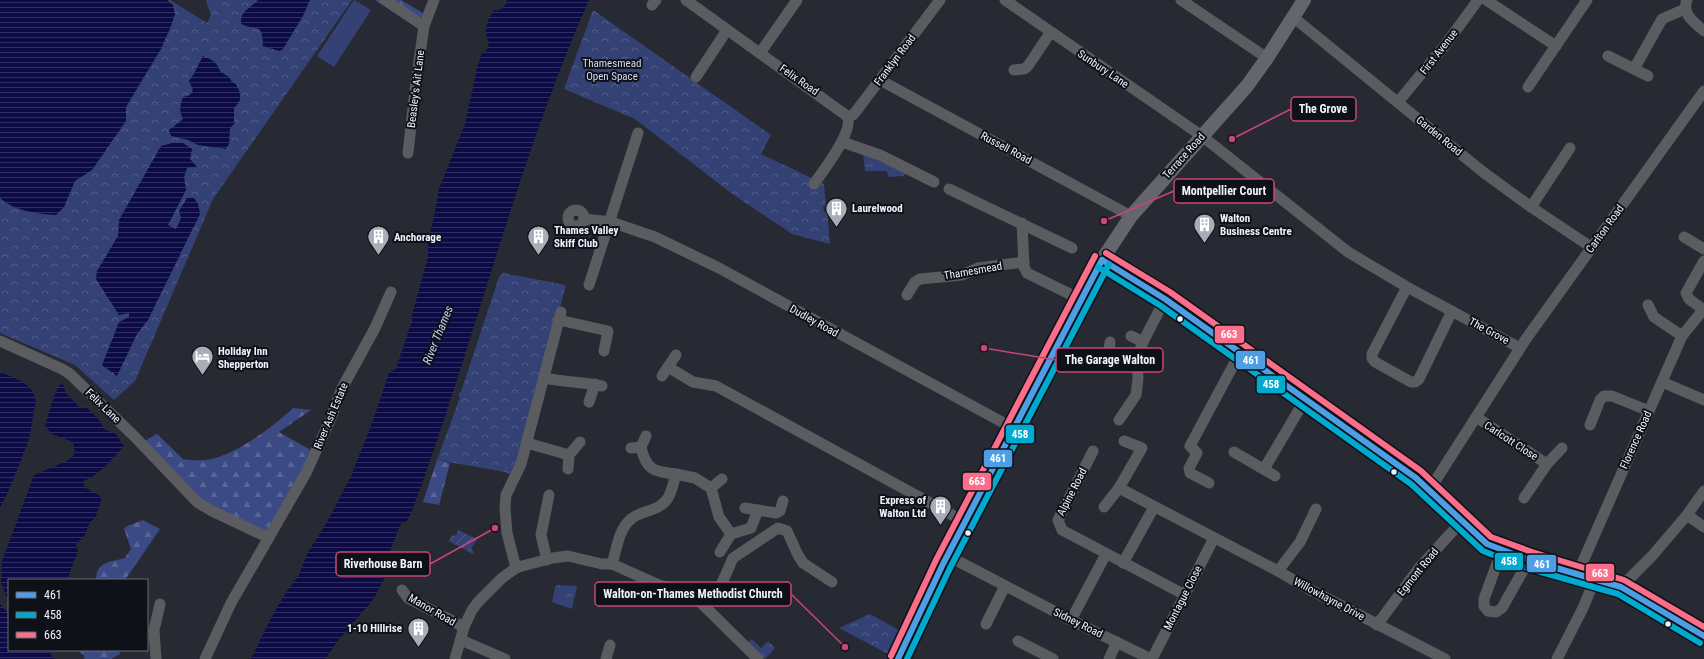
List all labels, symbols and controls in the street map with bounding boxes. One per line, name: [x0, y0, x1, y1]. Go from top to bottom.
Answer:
street label: First Avenue: [1417, 27, 1461, 77]
street label: Franklyn Road: [871, 32, 919, 88]
street label: Sunbury Lane: [1075, 47, 1131, 91]
street label: Beasley's Ait Lane: [405, 49, 427, 129]
park label: Thamesmead Open Space: [583, 57, 641, 83]
street label: Felix Road: [777, 62, 821, 98]
callout: The Grove: [1291, 97, 1356, 121]
text: The Grove: [1299, 102, 1348, 116]
street label: Garden Road: [1413, 113, 1465, 159]
street label: Russell Road: [978, 129, 1034, 167]
street label: Terrace Road: [1160, 130, 1208, 182]
callout: Montpellier Court: [1174, 179, 1274, 203]
text: Montpellier Court: [1182, 184, 1267, 198]
building icon: Laurelwood: [823, 195, 849, 228]
place label: Laurelwood: [852, 202, 903, 215]
street label: Carlton Road: [1583, 203, 1627, 255]
building icon: Walton Business Centre: [1192, 211, 1218, 244]
place label: Walton Business Centre: [1220, 212, 1292, 238]
building icon: Thames Valley Skiff Club: [525, 223, 551, 256]
building icon: Anchorage: [365, 224, 391, 257]
place label: Thames Valley Skiff Club: [554, 224, 619, 250]
place label: Anchorage: [394, 231, 441, 244]
street label: Thamesmead: [943, 259, 1003, 283]
street label: Dudley Road: [787, 302, 841, 340]
water label: River Thames: [420, 304, 456, 366]
unlabelled marker: [1175, 314, 1185, 324]
street label: The Grove: [1467, 315, 1511, 347]
line badge: 663: [1214, 325, 1245, 344]
text: 663: [1221, 328, 1238, 341]
hotel icon: Holiday Inn Shepperton: [189, 344, 215, 377]
place label: Holiday Inn Shepperton: [218, 345, 269, 371]
callout: The Garage Walton: [1056, 348, 1163, 372]
line badge: 461: [1235, 350, 1266, 370]
text: The Garage Walton: [1065, 353, 1155, 367]
text: 461: [1243, 354, 1259, 367]
line badge: 458: [1256, 375, 1286, 394]
text: 458: [1263, 378, 1280, 391]
street label: River Ash Estate: [311, 381, 351, 451]
street label: Felix Lane: [83, 386, 123, 426]
street label: Florence Road: [1617, 409, 1655, 471]
street label: Carlcott Close: [1482, 419, 1540, 463]
line badge: 458: [1005, 424, 1035, 444]
text: 458: [1012, 428, 1029, 441]
line badge: 461: [983, 449, 1013, 468]
text: 461: [990, 452, 1006, 465]
street label: Alpine Road: [1054, 466, 1090, 518]
unlabelled marker: [1389, 467, 1399, 477]
line badge: 663: [962, 472, 992, 491]
text: 663: [969, 475, 986, 488]
building icon: Express of Walton Ltd: [928, 493, 954, 526]
place label: Express of Walton Ltd: [879, 494, 926, 520]
unlabelled marker: [963, 528, 973, 538]
street label: Egmont Road: [1395, 545, 1441, 599]
callout: Riverhouse Barn: [336, 552, 430, 576]
line badge: 458: [1494, 552, 1524, 571]
line badge: 461: [1526, 554, 1557, 573]
text: 458: [1501, 555, 1518, 568]
text: Riverhouse Barn: [344, 557, 422, 571]
text: 461: [1534, 558, 1550, 571]
line badge: 663: [1585, 563, 1615, 582]
street label: Montague Close: [1161, 564, 1205, 632]
text: 663: [1592, 567, 1609, 580]
street label: Willowhayne Drive: [1291, 575, 1367, 623]
legend: [8, 579, 148, 651]
callout: Walton-on-Thames Methodist Church: [595, 582, 791, 606]
text: Walton-on-Thames Methodist Church: [603, 587, 783, 601]
text: 461: [44, 588, 62, 602]
street label: Manor Road: [406, 591, 458, 629]
street label: Sidney Road: [1051, 605, 1105, 641]
text: 458: [44, 608, 62, 622]
building icon: 1-10 Hillrise: [405, 615, 431, 648]
unlabelled marker: [1663, 619, 1673, 629]
place label: 1-10 Hillrise: [347, 622, 402, 635]
text: 663: [44, 628, 62, 642]

